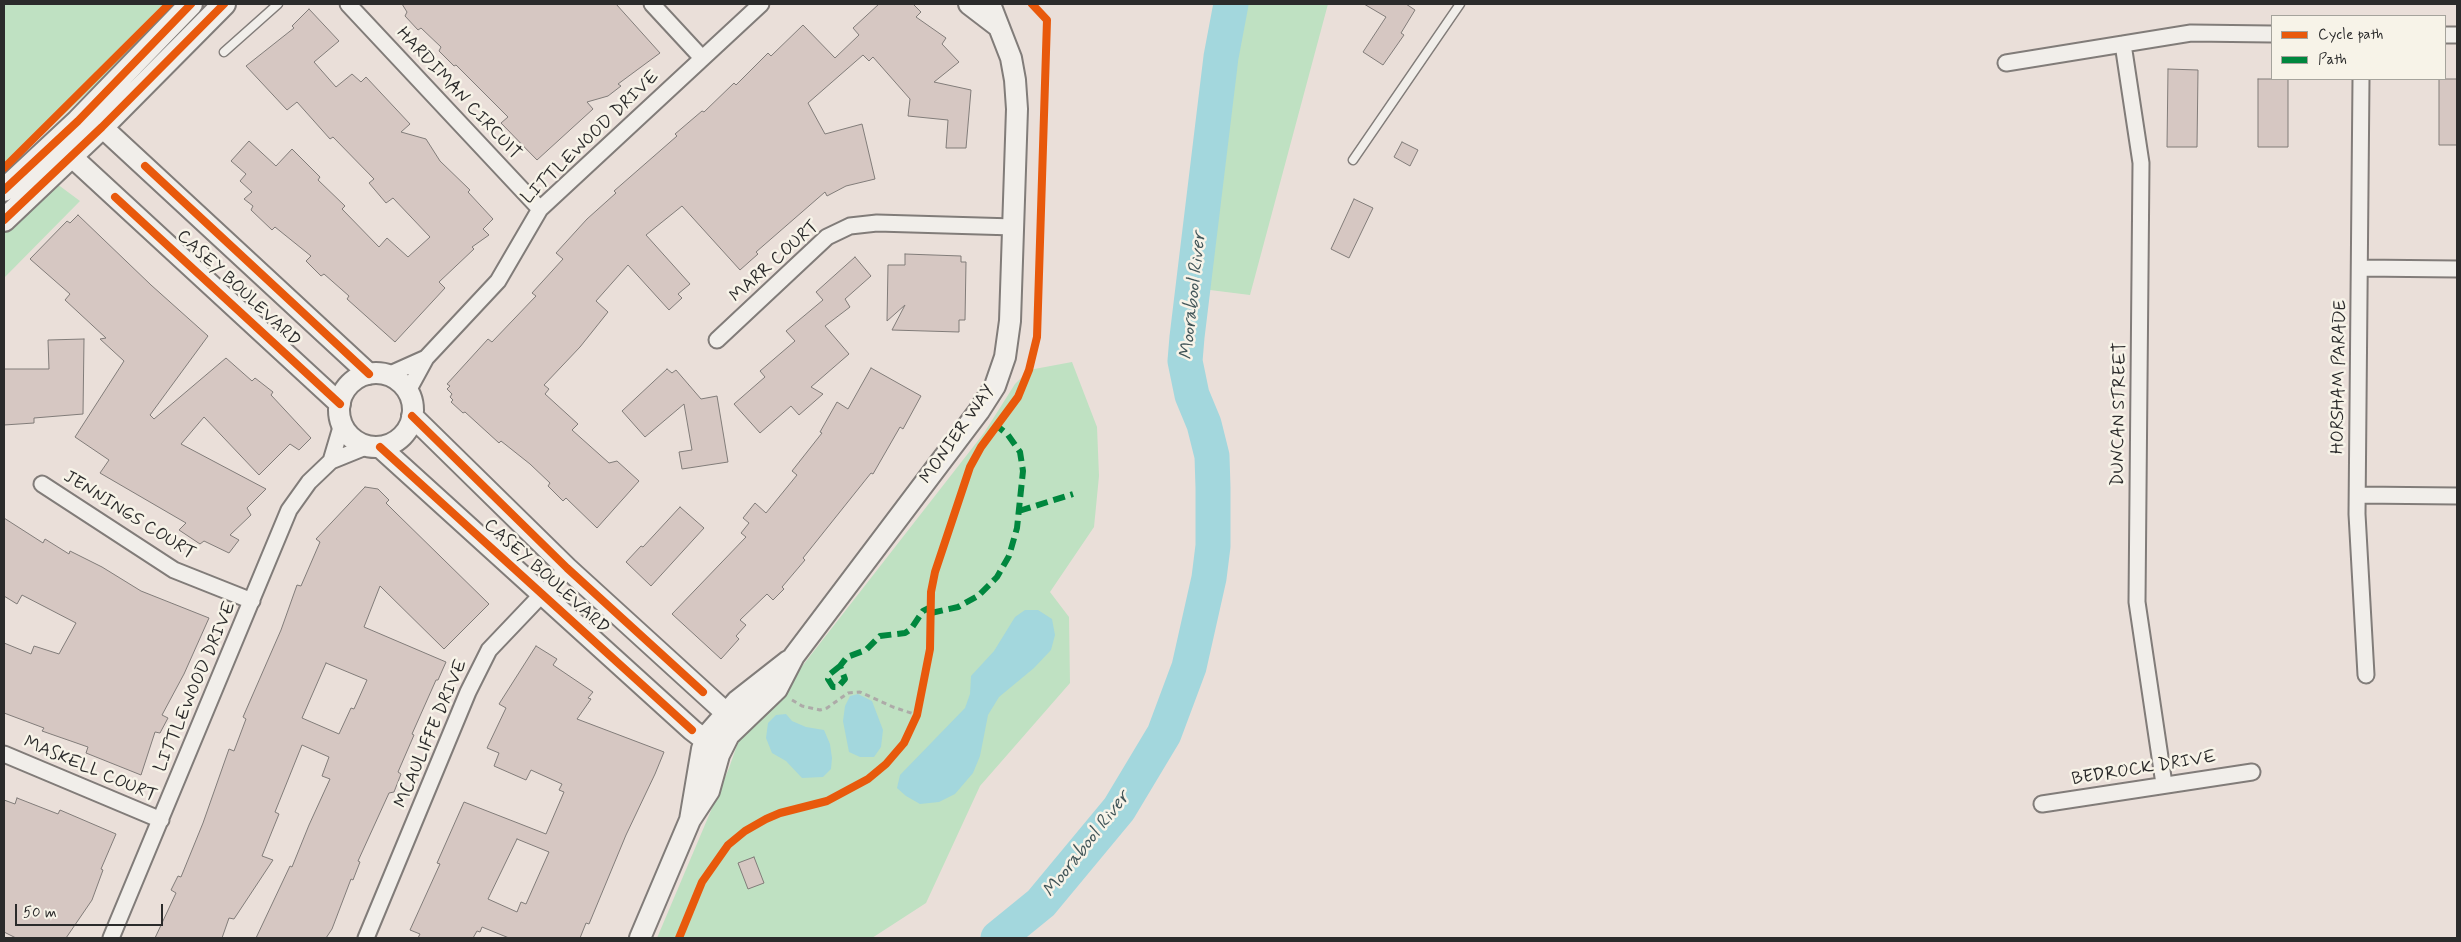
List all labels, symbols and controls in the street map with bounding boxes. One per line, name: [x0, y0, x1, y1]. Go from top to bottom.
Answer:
legend: [2271, 15, 2446, 80]
street label: HARDIMAN CIRCUIT: [391, 23, 525, 165]
text: Cycle path: [2318, 25, 2383, 45]
text: Path: [2318, 50, 2347, 70]
street label: LITTLEWOOD DRIVE: [518, 67, 664, 209]
street label: MARR COURT: [726, 216, 824, 308]
street label: CASEY BOULEVARD: [171, 226, 305, 352]
water label: Moorabool River: [1176, 231, 1212, 361]
street label: HORSHAM PARADE: [2328, 300, 2352, 454]
street label: DUNCAN STREET: [2108, 342, 2132, 486]
street label: MONIER WAY: [916, 381, 1000, 489]
street label: JENNINGS COURT: [59, 467, 199, 565]
street label: CASEY BOULEVARD: [479, 515, 613, 639]
street label: LITTLEWOOD DRIVE: [150, 599, 242, 775]
street label: MCAULIFFE DRIVE: [391, 656, 473, 812]
street label: MASKELL COURT: [20, 732, 160, 808]
street label: BEDROCK DRIVE: [2070, 747, 2218, 791]
water label: Moorabool River: [1039, 787, 1135, 903]
scale bar: [18, 894, 165, 926]
text: 50 m: [23, 903, 57, 923]

